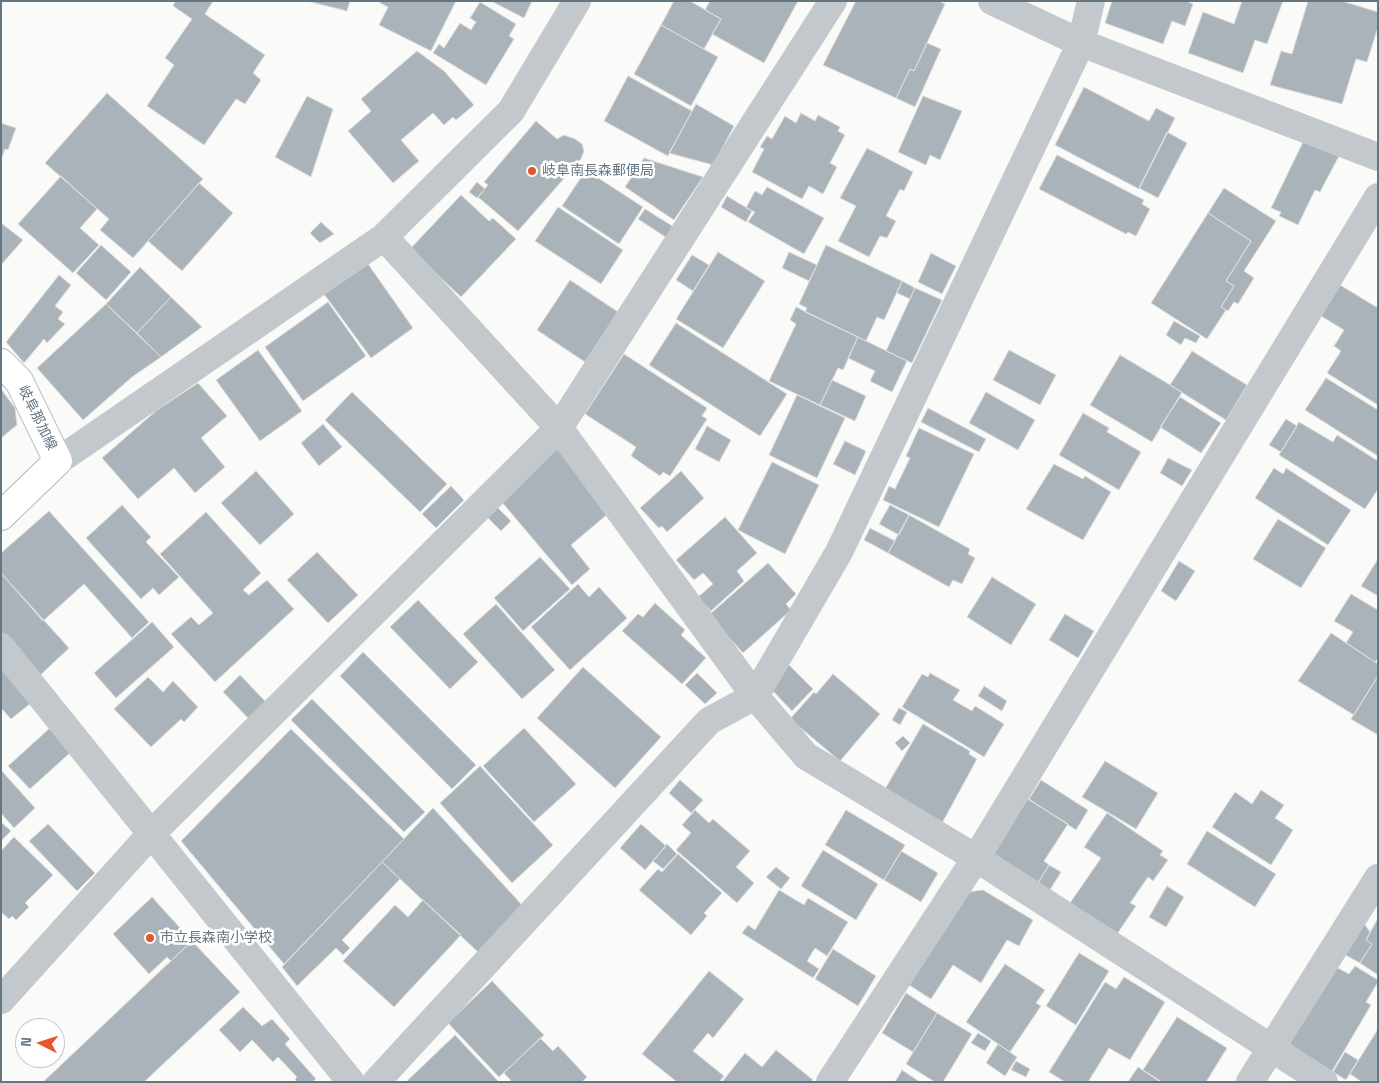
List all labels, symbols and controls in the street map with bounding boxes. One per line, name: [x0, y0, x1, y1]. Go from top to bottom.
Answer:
place label: 岐阜南長森郵便局: [542, 163, 654, 179]
marker: 岐阜南長森郵便局: [526, 165, 538, 177]
street label: 岐阜那加線: [14, 383, 60, 453]
place label: 市立長森南小学校: [160, 930, 272, 946]
marker: 市立長森南小学校: [144, 932, 156, 944]
north arrow: [15, 1018, 65, 1068]
text: N: [17, 1036, 35, 1047]

